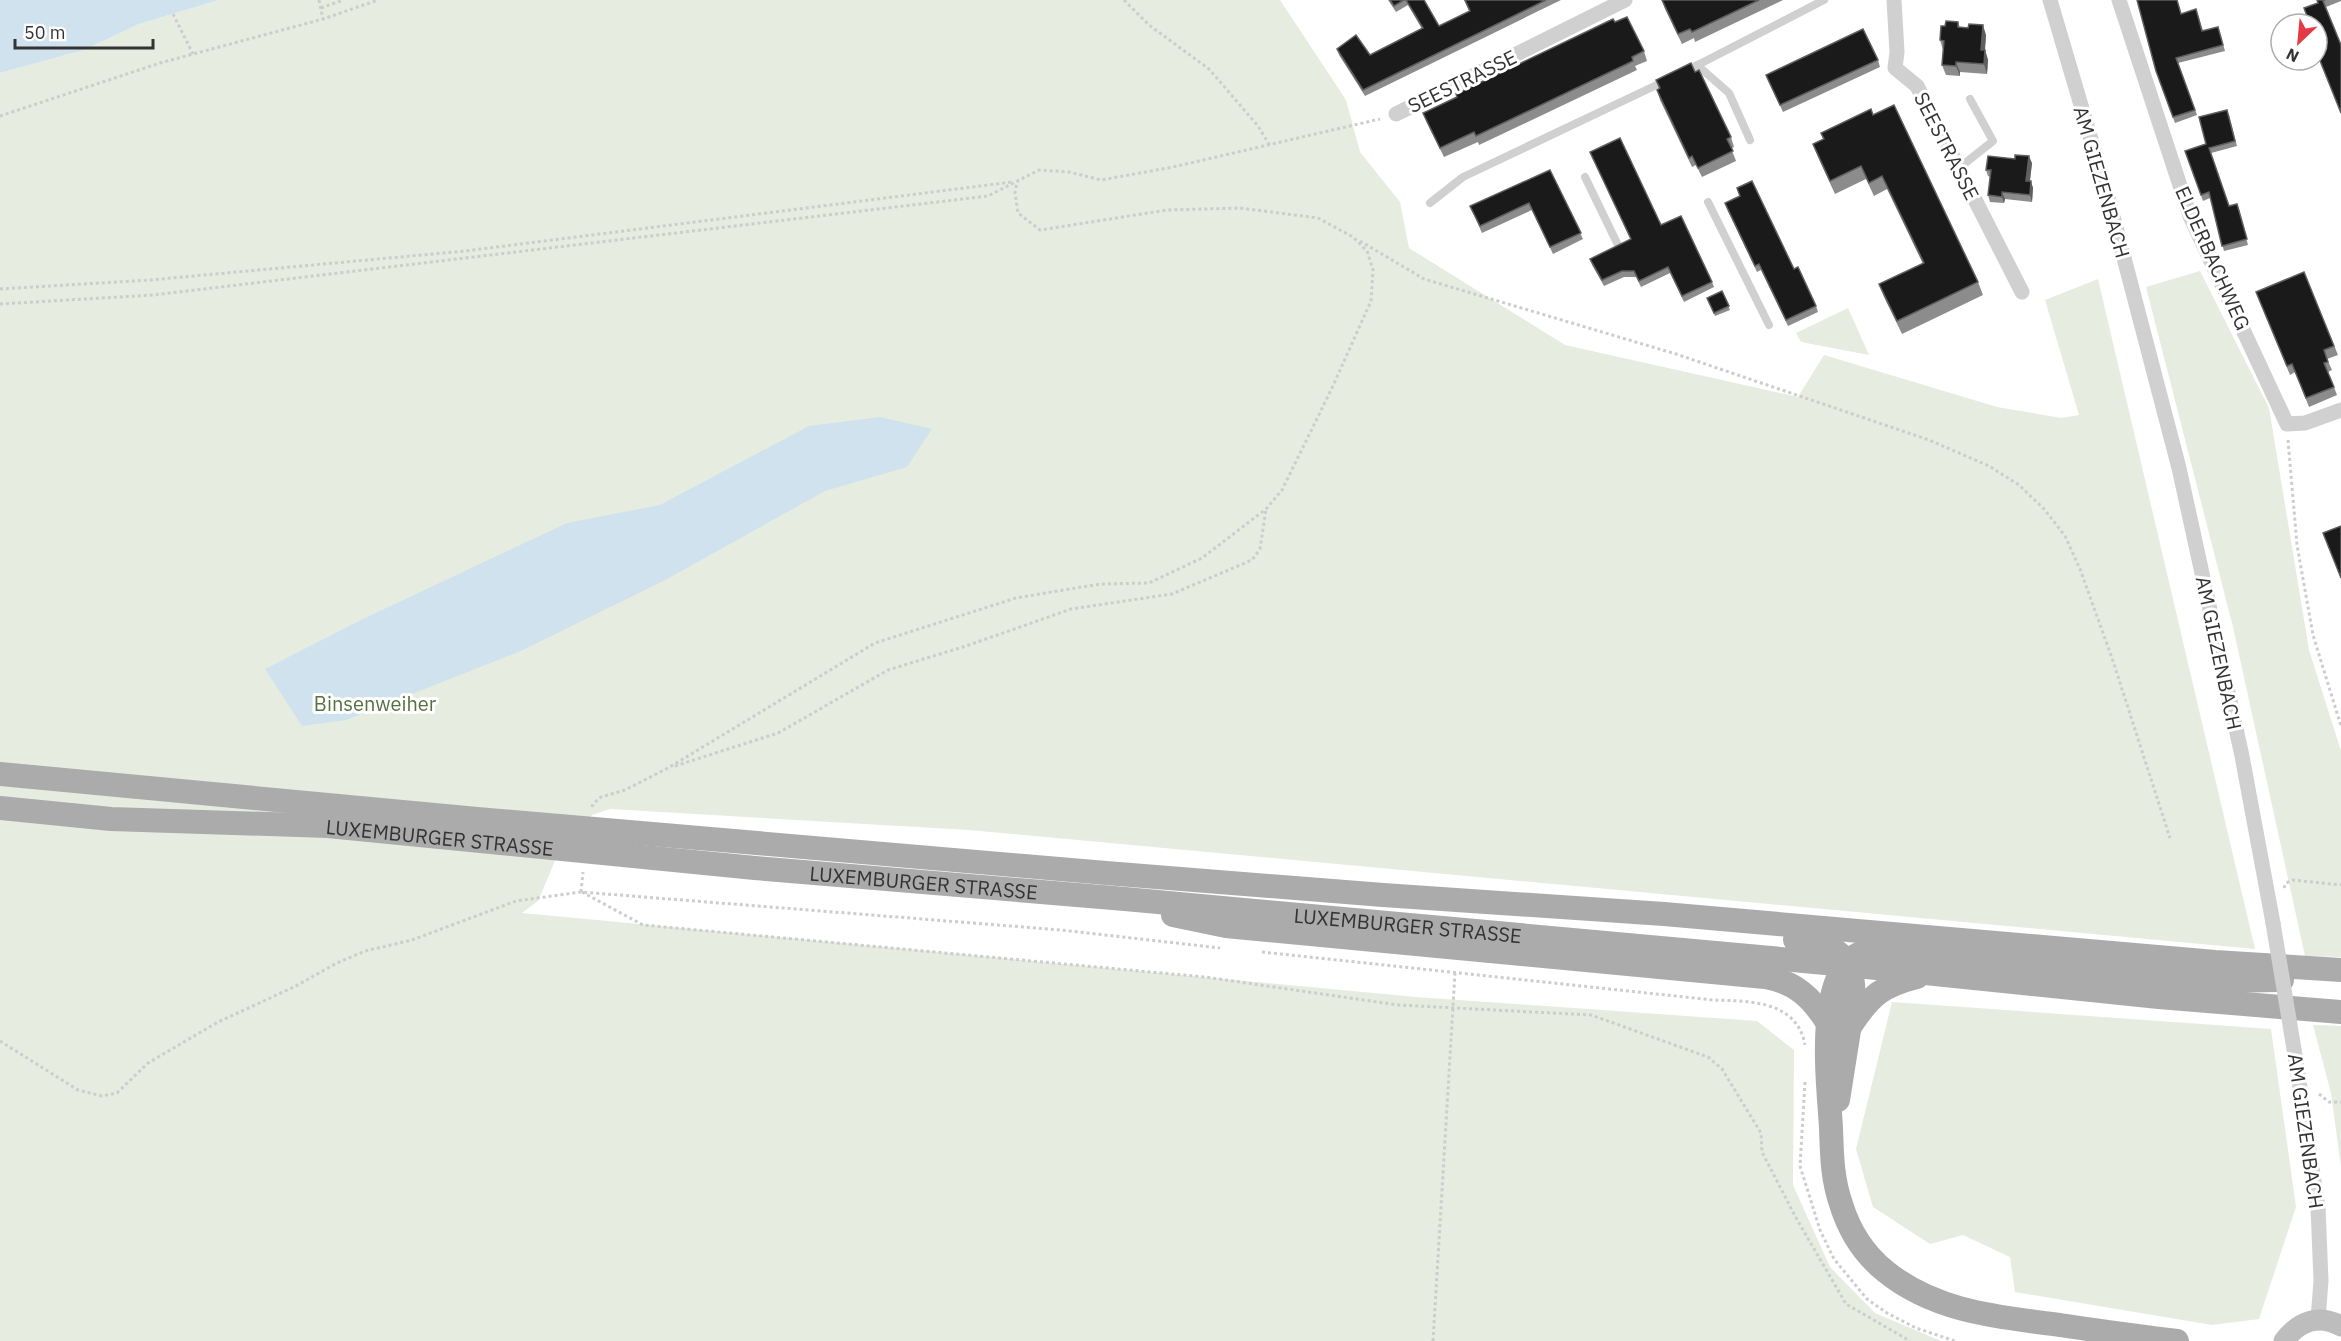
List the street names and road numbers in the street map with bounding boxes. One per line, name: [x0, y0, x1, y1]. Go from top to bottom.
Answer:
street label: SEESTRASSE: [1403, 43, 1521, 119]
street label: SEESTRASSE: [1908, 87, 1986, 205]
street label: AM GIEZENBACH: [2067, 103, 2137, 261]
street label: ELDERBACHWEG: [2169, 182, 2257, 334]
street label: AM GIEZENBACH: [2190, 574, 2248, 732]
street label: LUXEMBURGER STRASSE: [325, 812, 555, 862]
street label: LUXEMBURGER STRASSE: [809, 859, 1039, 905]
street label: LUXEMBURGER STRASSE: [1293, 901, 1523, 949]
street label: AM GIEZENBACH: [2282, 1052, 2330, 1210]

